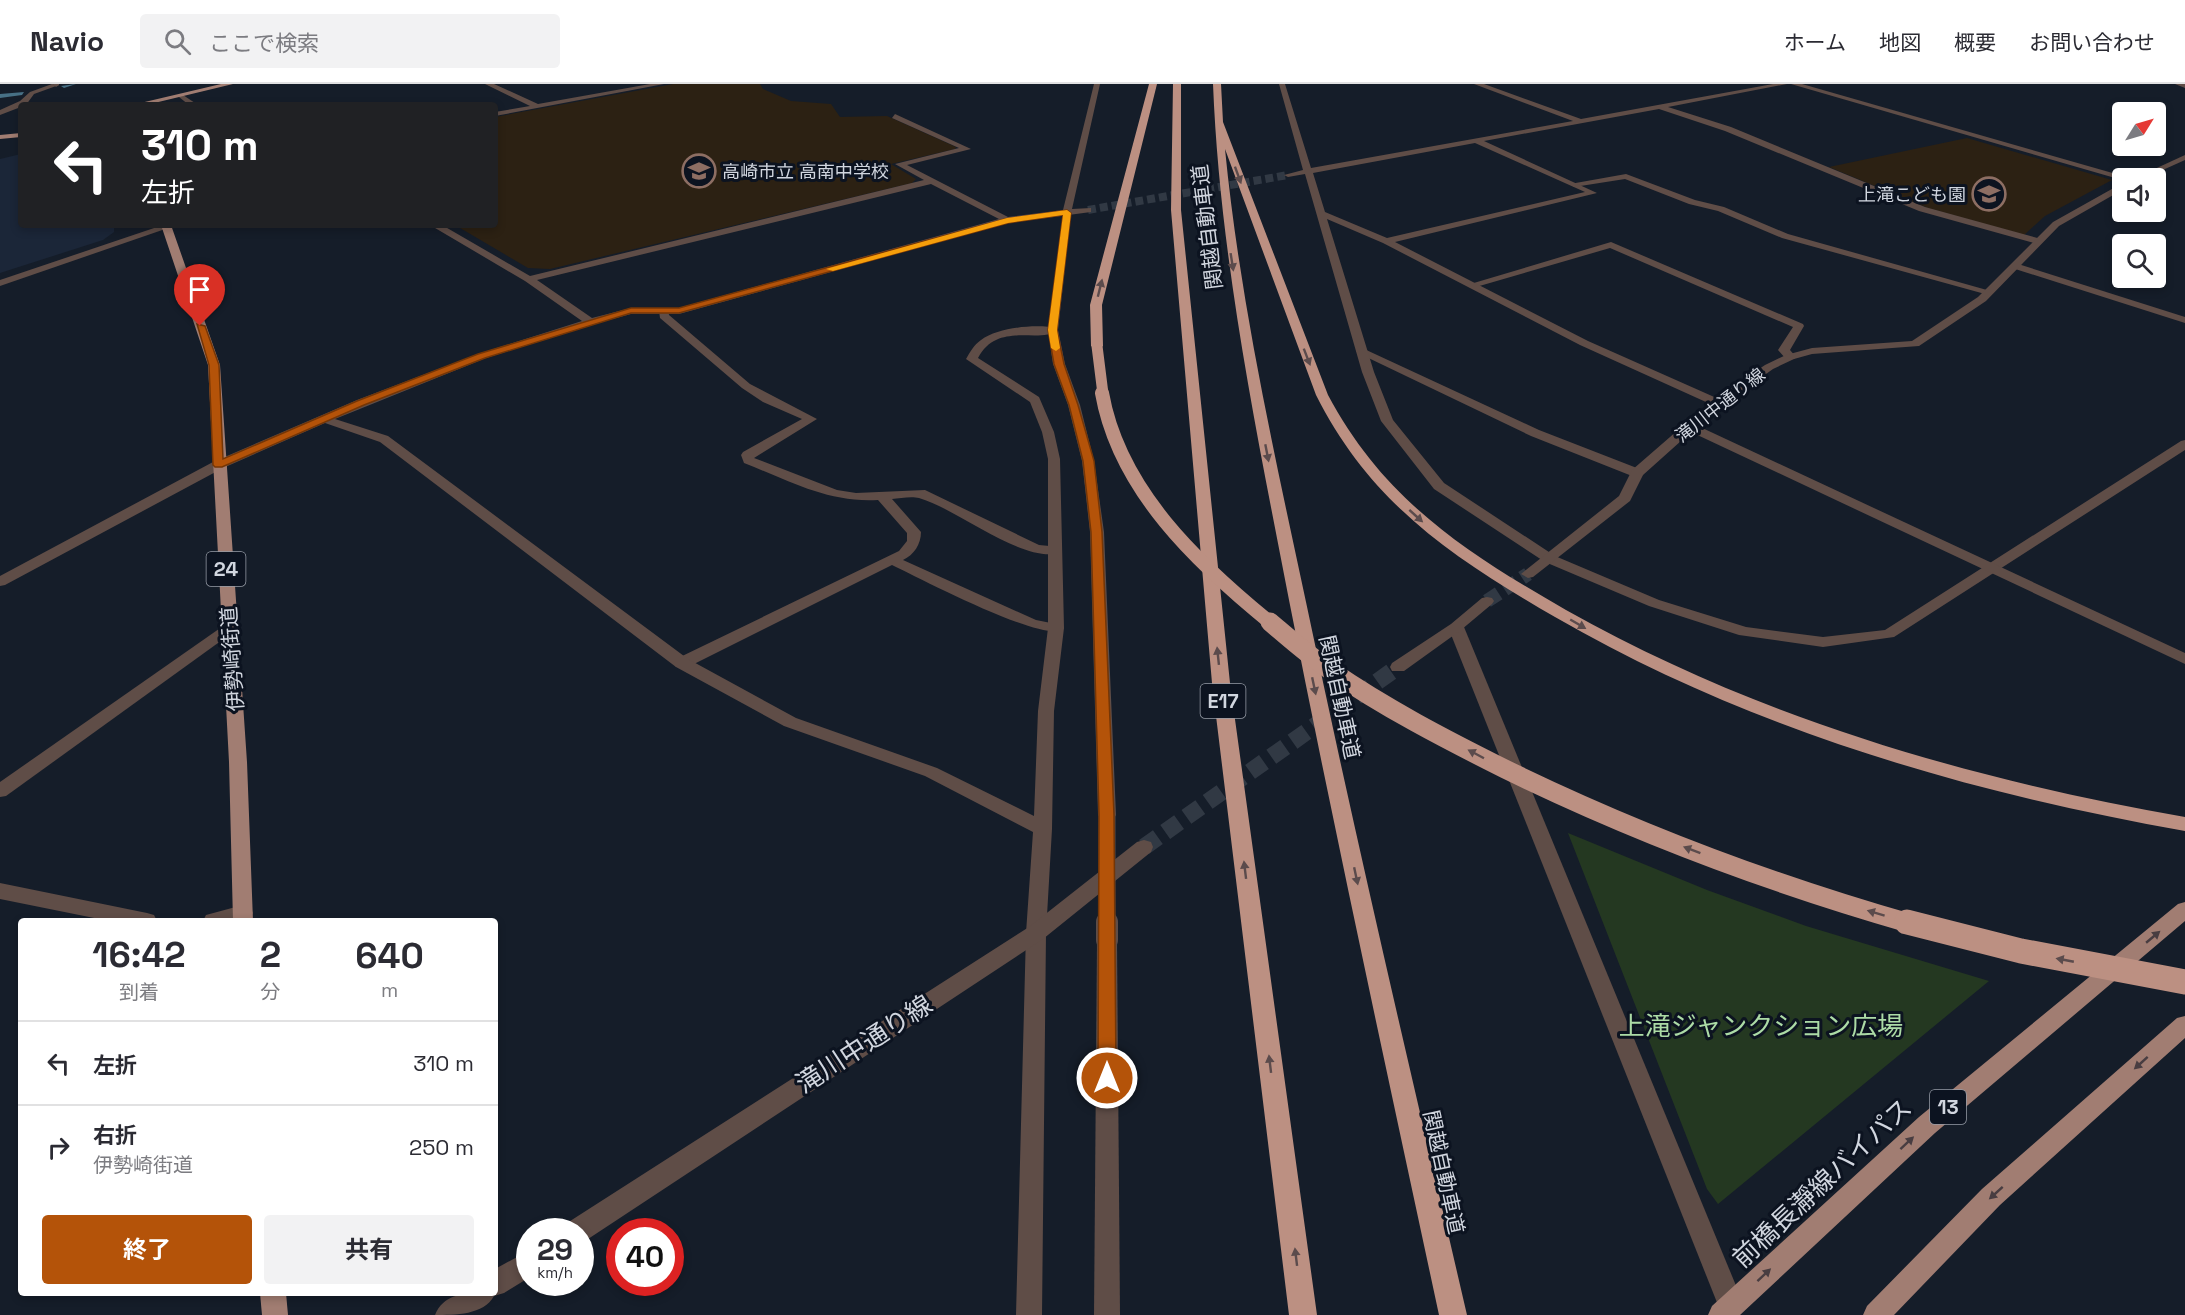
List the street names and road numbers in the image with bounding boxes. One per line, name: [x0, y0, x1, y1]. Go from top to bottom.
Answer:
street label: 関越自動車道: [1186, 163, 1228, 291]
street label: 滝川中通り線: [1670, 363, 1770, 447]
road number: 24: [206, 552, 246, 586]
street label: 伊勢崎街道: [215, 606, 249, 712]
street label: 関越自動車道: [1314, 633, 1366, 761]
road number: E17: [1200, 684, 1246, 718]
street label: 滝川中通り線: [789, 987, 939, 1101]
road number: 13: [1930, 1090, 1966, 1124]
street label: 前橋長瀞線バイパス: [1725, 1091, 1919, 1275]
street label: 関越自動車道: [1418, 1108, 1470, 1236]

